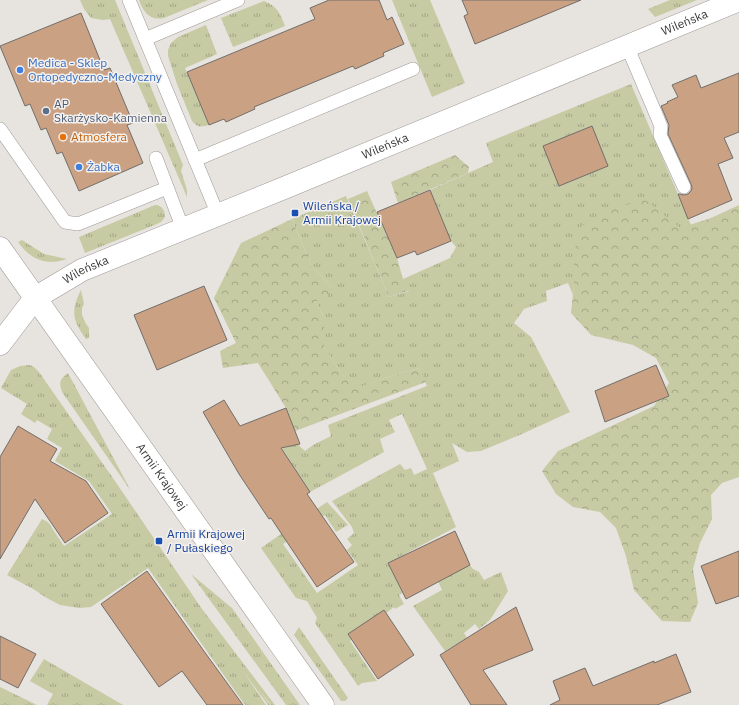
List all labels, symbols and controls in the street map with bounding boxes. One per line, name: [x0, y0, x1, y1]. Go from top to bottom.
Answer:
street label: Wileńska: [659, 6, 710, 38]
place label: Medica - Sklep Ortopedyczno-Medyczny: [28, 55, 162, 84]
marker: Medica - Sklep Ortopedyczno-Medyczny: [15, 65, 25, 75]
place label: AP Skarżysko-Kamienna: [54, 96, 168, 125]
marker: AP Skarżysko-Kamienna: [41, 106, 51, 116]
place label: Atmosfera: [71, 129, 128, 144]
street label: Wileńska: [360, 129, 411, 162]
marker: Atmosfera: [58, 132, 68, 142]
place label: Żabka: [87, 159, 121, 174]
marker: Żabka: [74, 162, 84, 172]
place label: Wileńska / Armii Krajowej: [303, 198, 381, 227]
marker: Wileńska / Armii Krajowej: [290, 208, 300, 218]
street label: Wileńska: [60, 252, 111, 287]
street label: Armii Krajowej: [133, 440, 191, 513]
place label: Armii Krajowej / Pułaskiego: [167, 526, 245, 555]
marker: Armii Krajowej / Pułaskiego: [154, 536, 164, 546]

